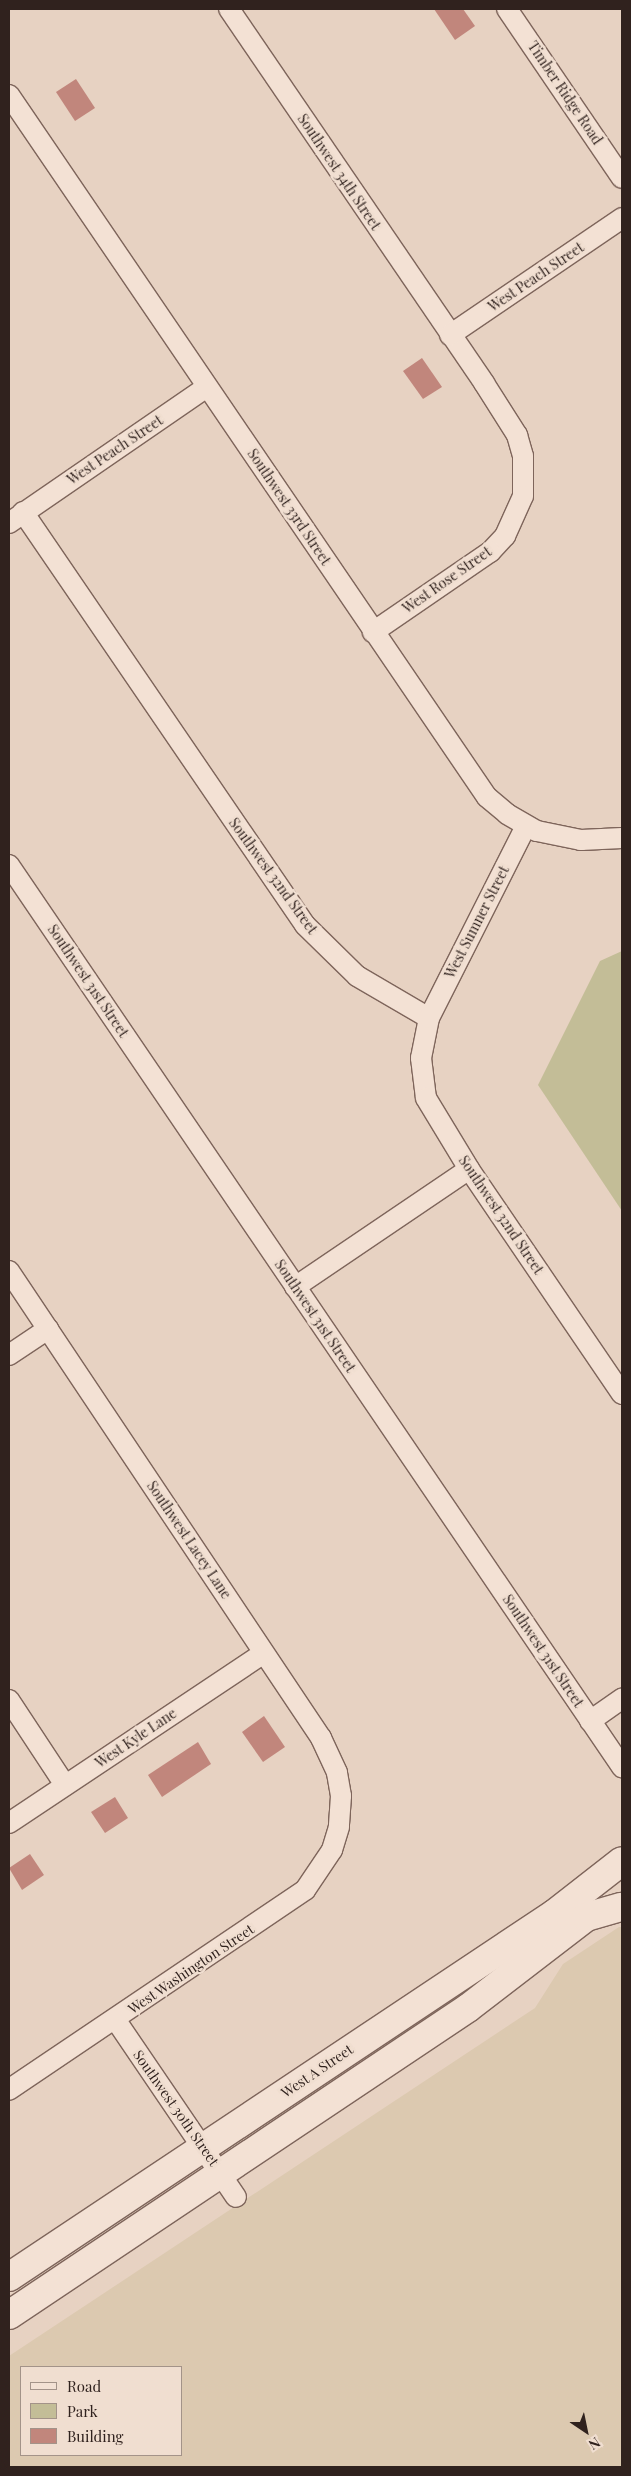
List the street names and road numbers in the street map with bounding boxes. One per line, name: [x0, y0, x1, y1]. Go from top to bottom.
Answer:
street label: Timber Ridge Road: [524, 38, 606, 148]
street label: Southwest 34th Street: [294, 111, 384, 233]
street label: West Peach Street: [485, 239, 587, 315]
street label: West Peach Street: [64, 412, 166, 488]
street label: Southwest 33rd Street: [244, 446, 334, 568]
street label: West Rose Street: [399, 543, 495, 617]
street label: Southwest 32nd Street: [225, 815, 321, 937]
street label: West Sumner Street: [441, 863, 513, 981]
street label: Southwest 31st Street: [44, 921, 132, 1041]
street label: Southwest 32nd Street: [455, 1152, 547, 1278]
street label: Southwest 31st Street: [271, 1256, 359, 1376]
street label: Southwest Lacey Lane: [143, 1478, 235, 1602]
street label: Southwest 31st Street: [499, 1591, 587, 1711]
street label: West Kyle Lane: [92, 1705, 180, 1771]
street label: West Washington Street: [125, 1920, 257, 2018]
street label: West A Street: [278, 2041, 356, 2101]
street label: Southwest 30th Street: [130, 2047, 222, 2169]

